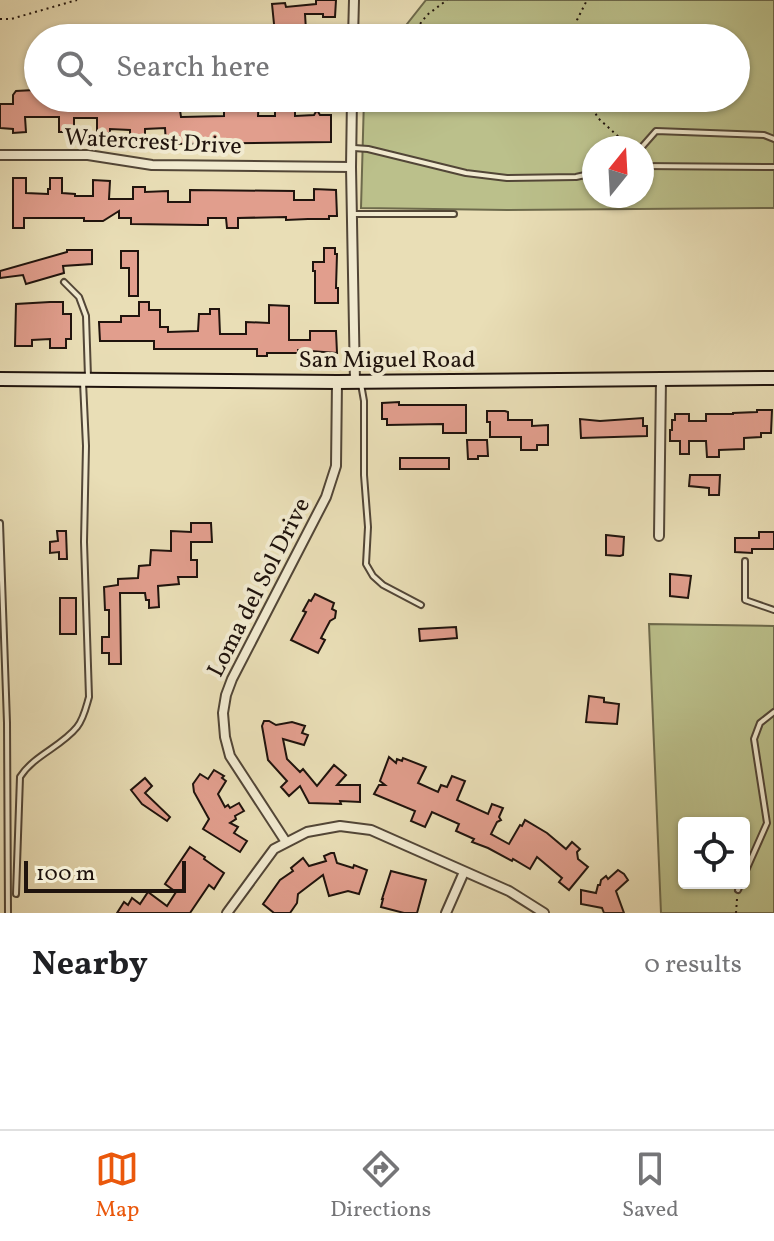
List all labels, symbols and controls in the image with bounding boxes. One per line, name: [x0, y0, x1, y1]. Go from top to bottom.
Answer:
search box: [24, 24, 750, 112]
icon: search: [52, 46, 96, 90]
text: Search here: [116, 47, 270, 89]
street label: Watercrest Drive: [63, 121, 243, 165]
north arrow: [582, 136, 654, 208]
street label: San Miguel Road: [298, 344, 476, 378]
street label: Loma del Sol Drive: [200, 492, 320, 684]
map controls: [678, 817, 750, 889]
button: locate: [678, 817, 750, 889]
scale bar: [24, 857, 186, 893]
text: 100 m: [36, 859, 95, 890]
text: Nearby: [32, 942, 148, 989]
text: 0 results: [644, 947, 742, 983]
tab: Map: [95, 1147, 139, 1226]
tab: Directions: [330, 1147, 431, 1226]
tab: Saved: [622, 1147, 679, 1226]

